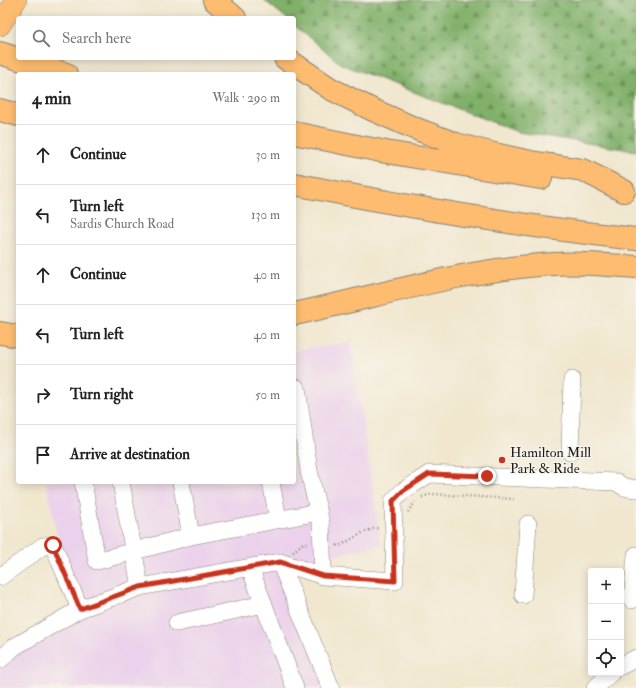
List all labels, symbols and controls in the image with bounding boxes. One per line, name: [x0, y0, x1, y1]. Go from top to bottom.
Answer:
search box: [16, 16, 296, 60]
icon: search: [30, 27, 52, 49]
text: Search here: [62, 29, 131, 48]
text: 4 min: [32, 88, 71, 109]
text: Walk · 290 m: [212, 90, 280, 106]
icon: ahead: [32, 144, 54, 166]
text: Continue: [70, 145, 126, 164]
text: 30 m: [256, 147, 280, 163]
text: Turn left: [70, 197, 124, 216]
icon: left: [32, 204, 54, 226]
text: 130 m: [251, 207, 280, 223]
text: Sardis Church Road: [70, 216, 174, 232]
icon: ahead: [32, 264, 54, 286]
text: Continue: [70, 265, 126, 284]
text: 40 m: [254, 267, 280, 283]
icon: left: [32, 324, 54, 346]
text: Turn left: [70, 325, 124, 344]
text: 40 m: [254, 327, 280, 343]
icon: right: [32, 384, 54, 406]
text: Turn right: [70, 385, 133, 404]
text: 50 m: [255, 387, 280, 403]
icon: arrive: [32, 444, 54, 466]
place label: Hamilton Mill Park & Ride: [510, 444, 592, 477]
text: Arrive at destination: [70, 445, 190, 464]
marker: Hamilton Mill Park & Ride: [497, 455, 507, 465]
route end: [478, 467, 496, 485]
route start: [44, 536, 62, 554]
map controls: [588, 568, 624, 676]
button: +: [588, 568, 624, 604]
button: −: [588, 604, 624, 640]
button: locate: [588, 640, 624, 676]

